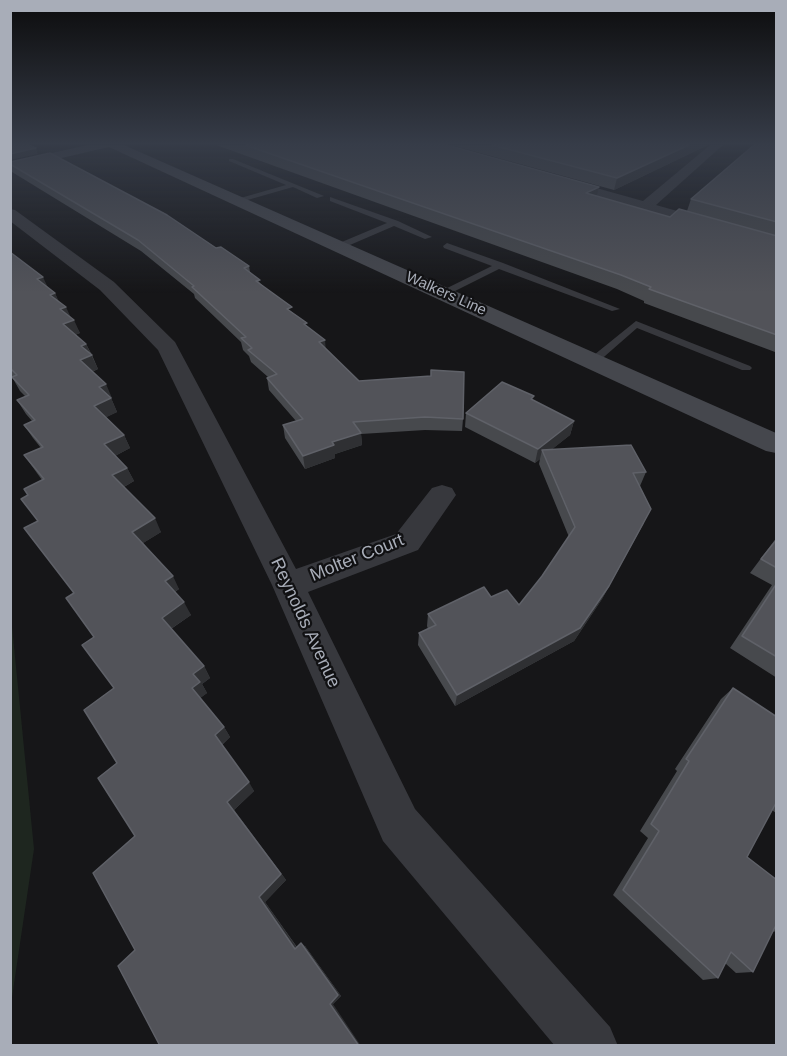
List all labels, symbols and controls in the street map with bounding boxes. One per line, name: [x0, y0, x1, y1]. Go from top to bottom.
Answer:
street label: Walkers Line: [403, 268, 489, 320]
street label: Molter Court: [307, 529, 407, 587]
street label: Reynolds Avenue: [265, 555, 345, 691]

